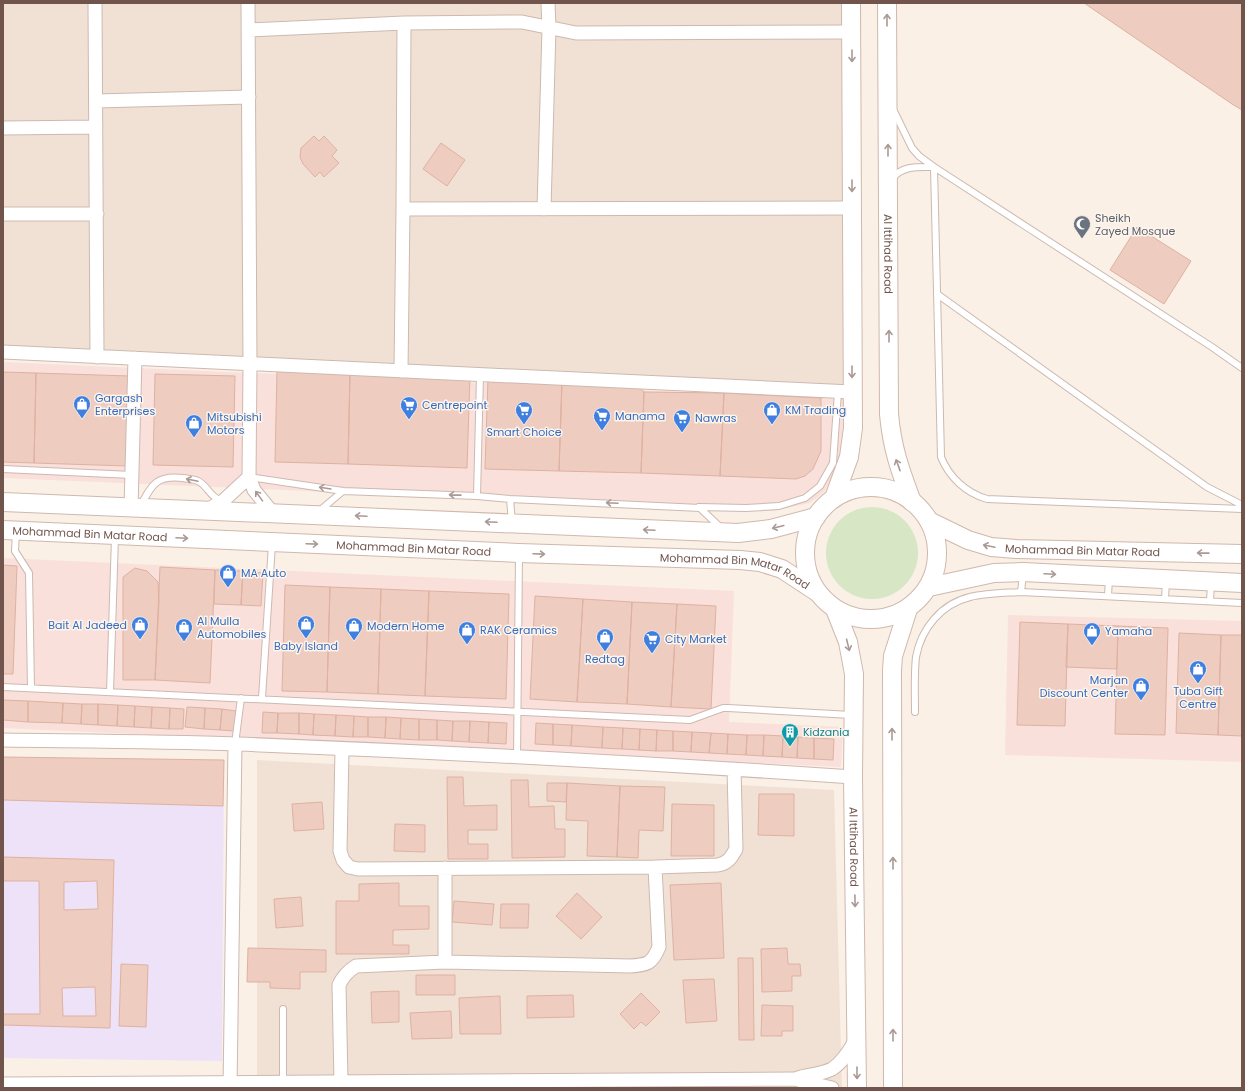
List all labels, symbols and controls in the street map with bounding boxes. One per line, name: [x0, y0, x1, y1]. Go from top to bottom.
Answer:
one-way arrow: [883, 14, 891, 27]
one-way arrow: [848, 49, 856, 62]
one-way arrow: [884, 144, 892, 157]
one-way arrow: [848, 179, 856, 192]
place label: Sheikh Zayed Mosque: [1095, 210, 1176, 239]
street label: Al Ittihad Road: [880, 214, 896, 294]
mosque icon: Sheikh Zayed Mosque: [1072, 214, 1092, 239]
one-way arrow: [885, 330, 893, 343]
one-way arrow: [848, 365, 856, 378]
place label: Gargash Enterprises: [95, 390, 155, 419]
shop icon: Gargash Enterprises: [72, 394, 92, 419]
supermarket icon: Centrepoint: [399, 395, 419, 420]
place label: Centrepoint: [422, 397, 488, 413]
supermarket icon: Smart Choice: [514, 400, 534, 425]
shop icon: KM Trading: [762, 400, 782, 425]
place label: KM Trading: [785, 402, 846, 418]
supermarket icon: Manama: [592, 406, 612, 431]
place label: Manama: [615, 408, 665, 424]
supermarket icon: Nawras: [672, 408, 692, 433]
place label: Mitsubishi Motors: [207, 409, 262, 438]
place label: Nawras: [695, 410, 737, 426]
shop icon: Mitsubishi Motors: [184, 413, 204, 438]
place label: Smart Choice: [486, 424, 562, 440]
one-way arrow: [894, 459, 902, 471]
one-way arrow: [186, 475, 199, 483]
one-way arrow: [319, 484, 332, 492]
one-way arrow: [255, 490, 263, 501]
one-way arrow: [449, 491, 462, 499]
one-way arrow: [606, 499, 619, 506]
one-way arrow: [355, 513, 368, 520]
one-way arrow: [485, 519, 498, 526]
street label: Mohammad Bin Matar Road: [12, 522, 168, 545]
one-way arrow: [772, 524, 785, 531]
one-way arrow: [643, 526, 656, 533]
one-way arrow: [175, 535, 188, 542]
street label: Mohammad Bin Matar Road: [336, 537, 491, 560]
street label: Mohammad Bin Matar Road: [1004, 540, 1160, 560]
one-way arrow: [305, 541, 318, 548]
one-way arrow: [983, 541, 996, 549]
street label: Mohammad Bin Matar Road: [660, 549, 813, 593]
one-way arrow: [1197, 549, 1210, 557]
one-way arrow: [532, 550, 545, 558]
shop icon: MA Auto: [218, 563, 238, 588]
place label: MA Auto: [241, 565, 286, 581]
one-way arrow: [1043, 570, 1056, 577]
place label: Al Mulla Automobiles: [197, 613, 267, 642]
shop icon: Baby Island: [296, 614, 316, 639]
shop icon: Bait Al Jadeed: [130, 615, 150, 640]
shop icon: Modern Home: [344, 616, 364, 641]
place label: Bait Al Jadeed: [48, 617, 127, 633]
shop icon: Al Mulla Automobiles: [174, 617, 194, 642]
place label: Modern Home: [367, 618, 445, 634]
shop icon: RAK Ceramics: [457, 620, 477, 645]
shop icon: Yamaha: [1082, 621, 1102, 646]
place label: RAK Ceramics: [480, 622, 557, 638]
place label: Yamaha: [1105, 623, 1152, 639]
shop icon: Redtag: [595, 627, 615, 652]
supermarket icon: City Market: [642, 629, 662, 654]
place label: City Market: [665, 631, 727, 647]
place label: Baby Island: [274, 638, 338, 654]
one-way arrow: [845, 639, 852, 652]
place label: Redtag: [585, 651, 625, 667]
shop icon: Tuba Gift Centre: [1188, 659, 1208, 684]
place label: Marjan Discount Center: [1040, 672, 1128, 701]
shop icon: Marjan Discount Center: [1131, 676, 1151, 701]
place label: Tuba Gift Centre: [1173, 683, 1223, 712]
building icon: Kidzania: [780, 722, 800, 747]
place label: Kidzania: [803, 724, 849, 740]
one-way arrow: [888, 728, 896, 741]
street label: Al Ittihad Road: [845, 807, 862, 887]
one-way arrow: [889, 857, 897, 870]
one-way arrow: [851, 894, 858, 907]
one-way arrow: [889, 1029, 897, 1042]
one-way arrow: [853, 1066, 861, 1079]

